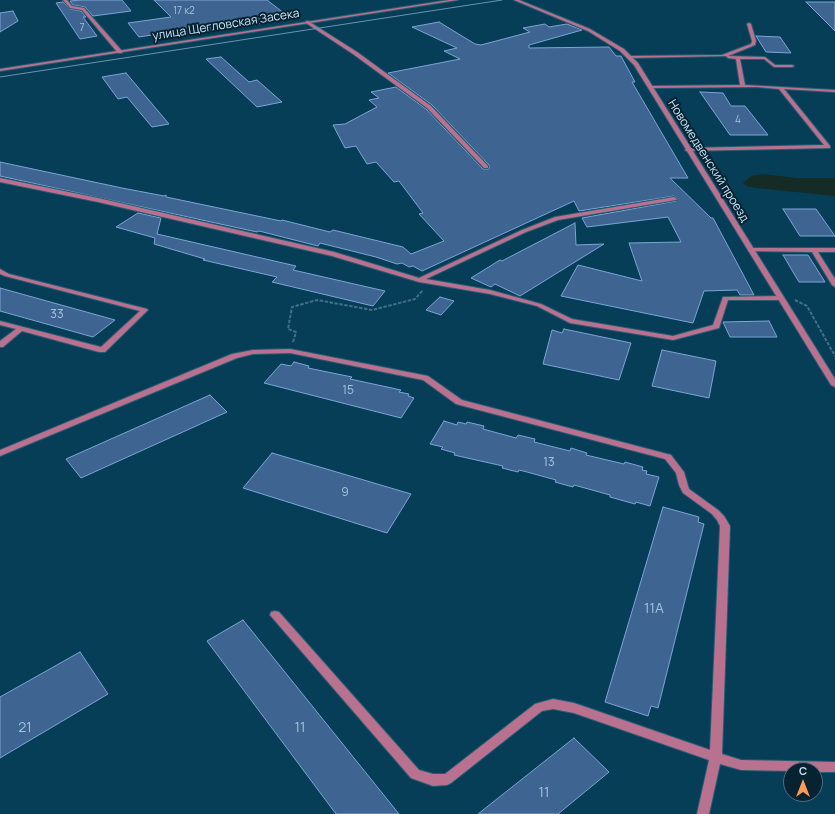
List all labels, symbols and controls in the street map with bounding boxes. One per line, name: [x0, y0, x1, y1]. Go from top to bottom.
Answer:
house number: 17 к2: [173, 5, 195, 17]
street label: улица Щегловская Засека: [151, 6, 301, 44]
house number: 7: [79, 22, 85, 34]
street label: Новомедвенский проезд: [664, 97, 752, 225]
house number: 4: [735, 114, 741, 126]
house number: 33: [50, 308, 64, 322]
house number: 15: [342, 384, 354, 398]
house number: 13: [543, 456, 555, 470]
house number: 9: [341, 486, 349, 500]
house number: 11А: [644, 601, 664, 617]
house number: 21: [18, 720, 32, 736]
house number: 11: [295, 720, 305, 736]
north arrow: [783, 762, 823, 802]
text: С: [799, 763, 807, 778]
house number: 11: [539, 785, 549, 801]

